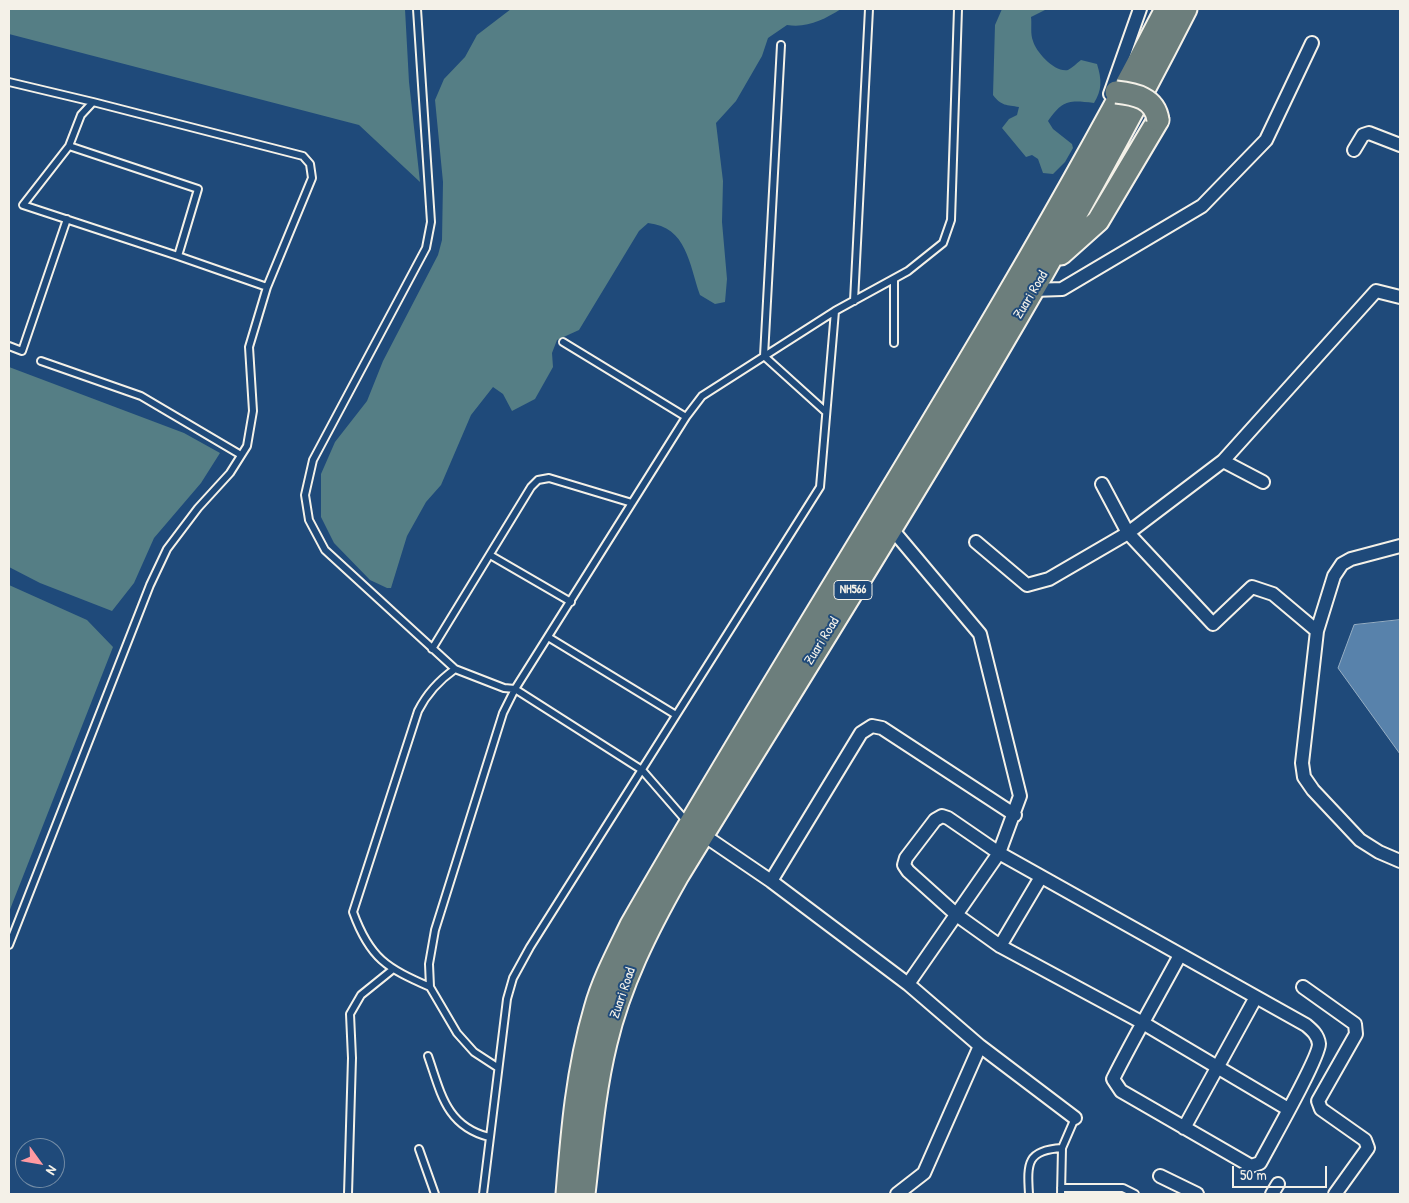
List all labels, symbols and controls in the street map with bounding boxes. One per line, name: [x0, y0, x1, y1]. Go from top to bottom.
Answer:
street label: Zuari Road: [1010, 268, 1052, 322]
road number: NH566: [834, 580, 872, 600]
street label: Zuari Road: [801, 614, 843, 668]
street label: Zuari Road: [606, 965, 640, 1021]
north arrow: [15, 1138, 65, 1188]
scale bar: [1234, 1156, 1329, 1188]
text: N: [42, 1162, 62, 1179]
text: 50 m: [1240, 1164, 1267, 1185]

